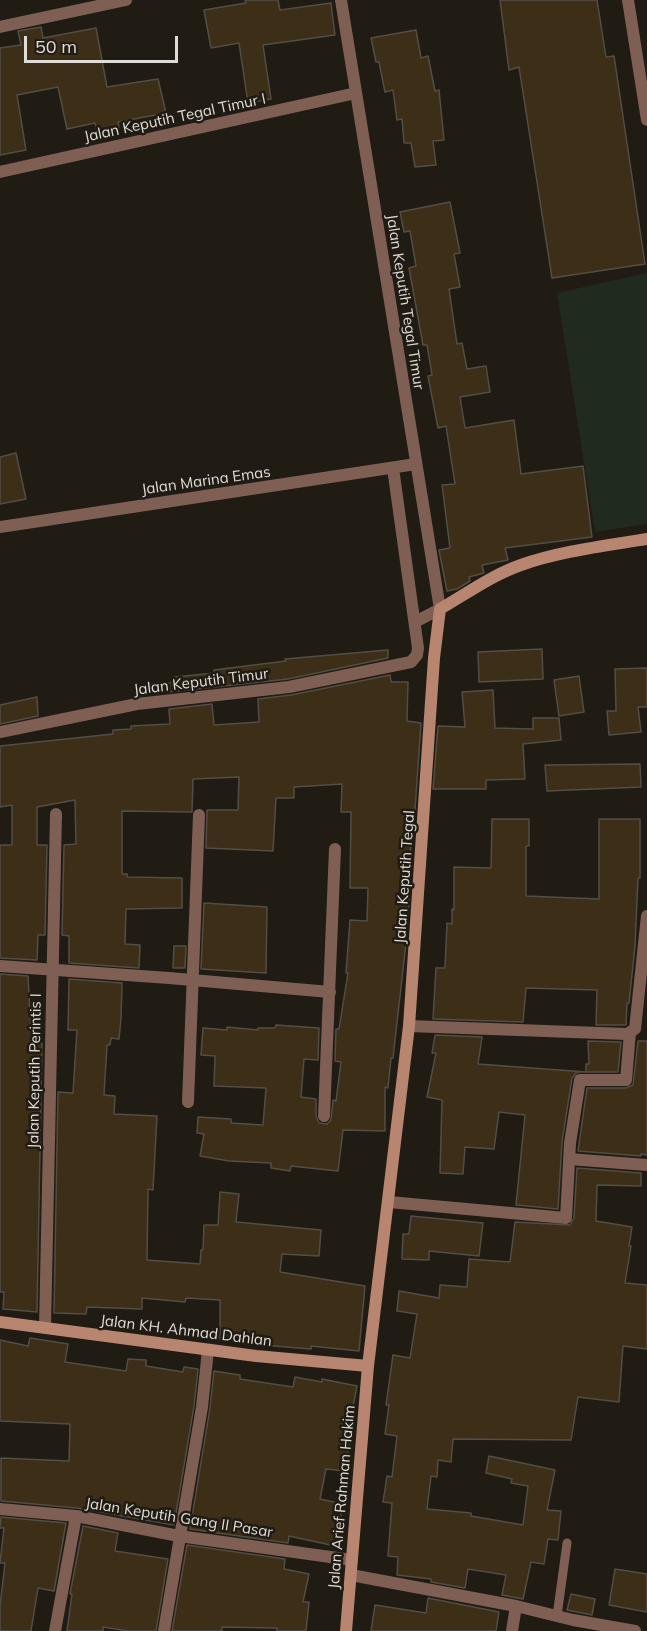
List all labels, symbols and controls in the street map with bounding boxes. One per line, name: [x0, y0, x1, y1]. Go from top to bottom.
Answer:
scale bar: [27, 24, 182, 62]
text: 50 m: [35, 35, 77, 58]
street label: Jalan Keputih Tegal Timur I: [83, 90, 267, 146]
street label: Jalan Keputih Tegal Timur: [382, 213, 428, 391]
street label: Jalan Marina Emas: [140, 463, 272, 499]
street label: Jalan Keputih Timur: [133, 665, 269, 699]
street label: Jalan Keputih Tegal: [391, 810, 419, 944]
street label: Jalan Keputih Perintis I: [25, 993, 45, 1149]
street label: Jalan KH. Ahmad Dahlan: [99, 1312, 273, 1350]
street label: Jalan Arief Rahman Hakim: [325, 1404, 359, 1590]
street label: Jalan Keputih Gang II Pasar: [84, 1494, 274, 1542]

